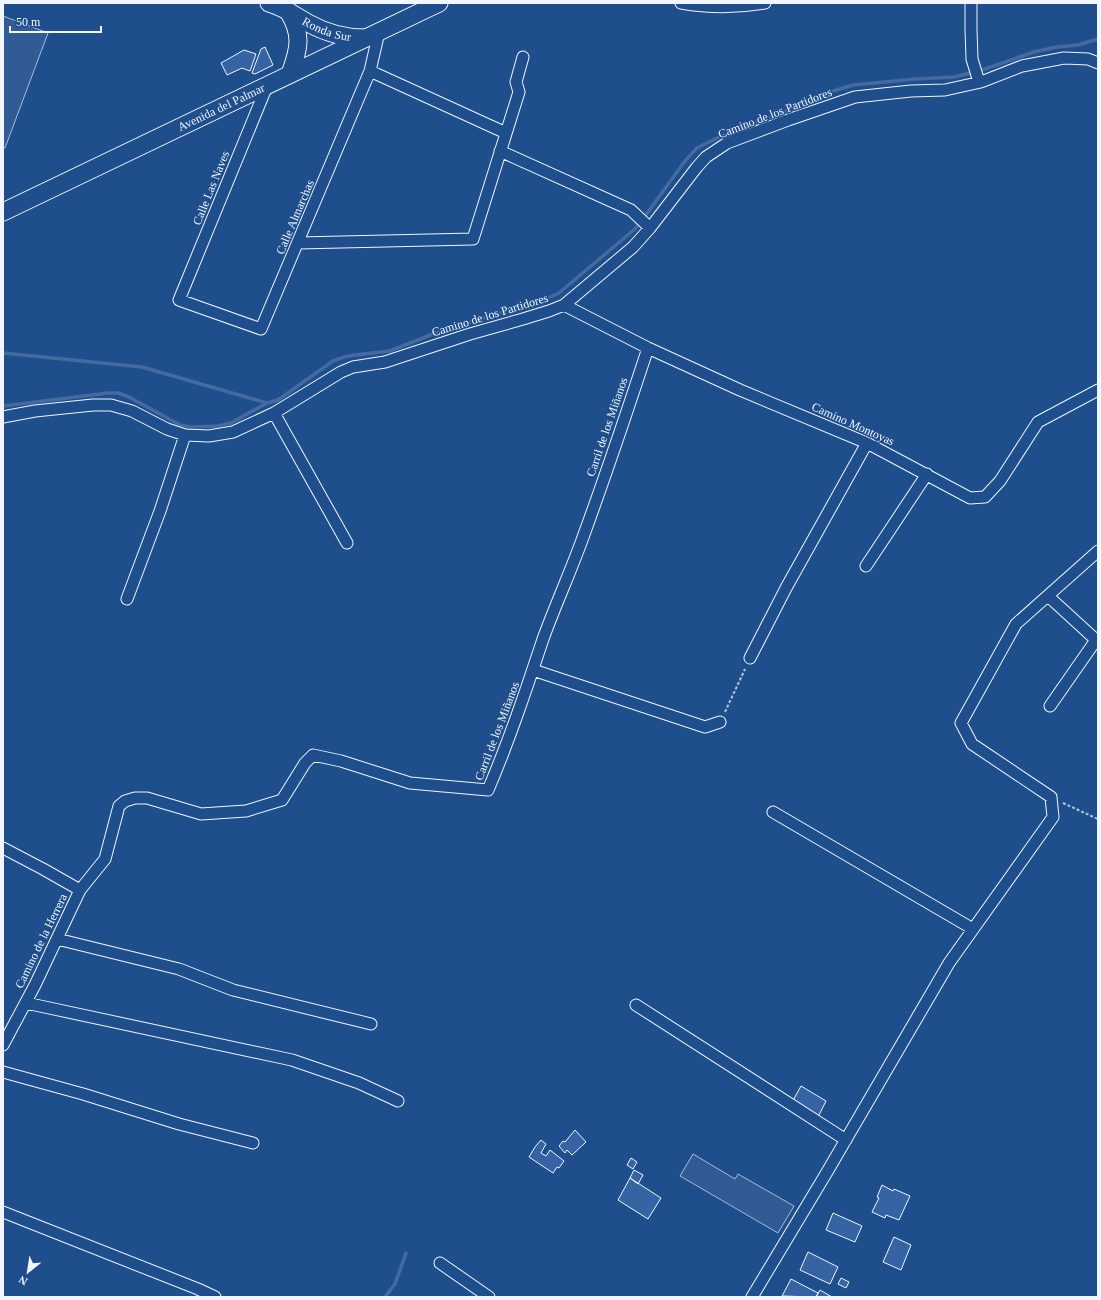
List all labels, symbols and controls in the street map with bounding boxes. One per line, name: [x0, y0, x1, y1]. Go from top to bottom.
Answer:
scale bar: [10, 8, 101, 34]
street label: Ronda Sur: [300, 14, 352, 44]
text: 50 m: [16, 15, 41, 29]
street label: Avenida del Palmar: [176, 81, 267, 134]
street label: Camino de los Partidores: [716, 85, 834, 141]
street label: Calle Las Naves: [190, 149, 232, 227]
street label: Calle Almarchas: [273, 177, 317, 256]
street label: Camino de los Partidores: [430, 291, 550, 339]
street label: Carril de los Miñanos: [583, 375, 631, 479]
street label: Camino Montoyas: [810, 400, 897, 449]
street label: Carril de los Miñanos: [472, 679, 522, 782]
street label: Camino de la Herrera: [12, 891, 70, 991]
north arrow: [8, 1252, 48, 1292]
text: N: [17, 1273, 29, 1288]

